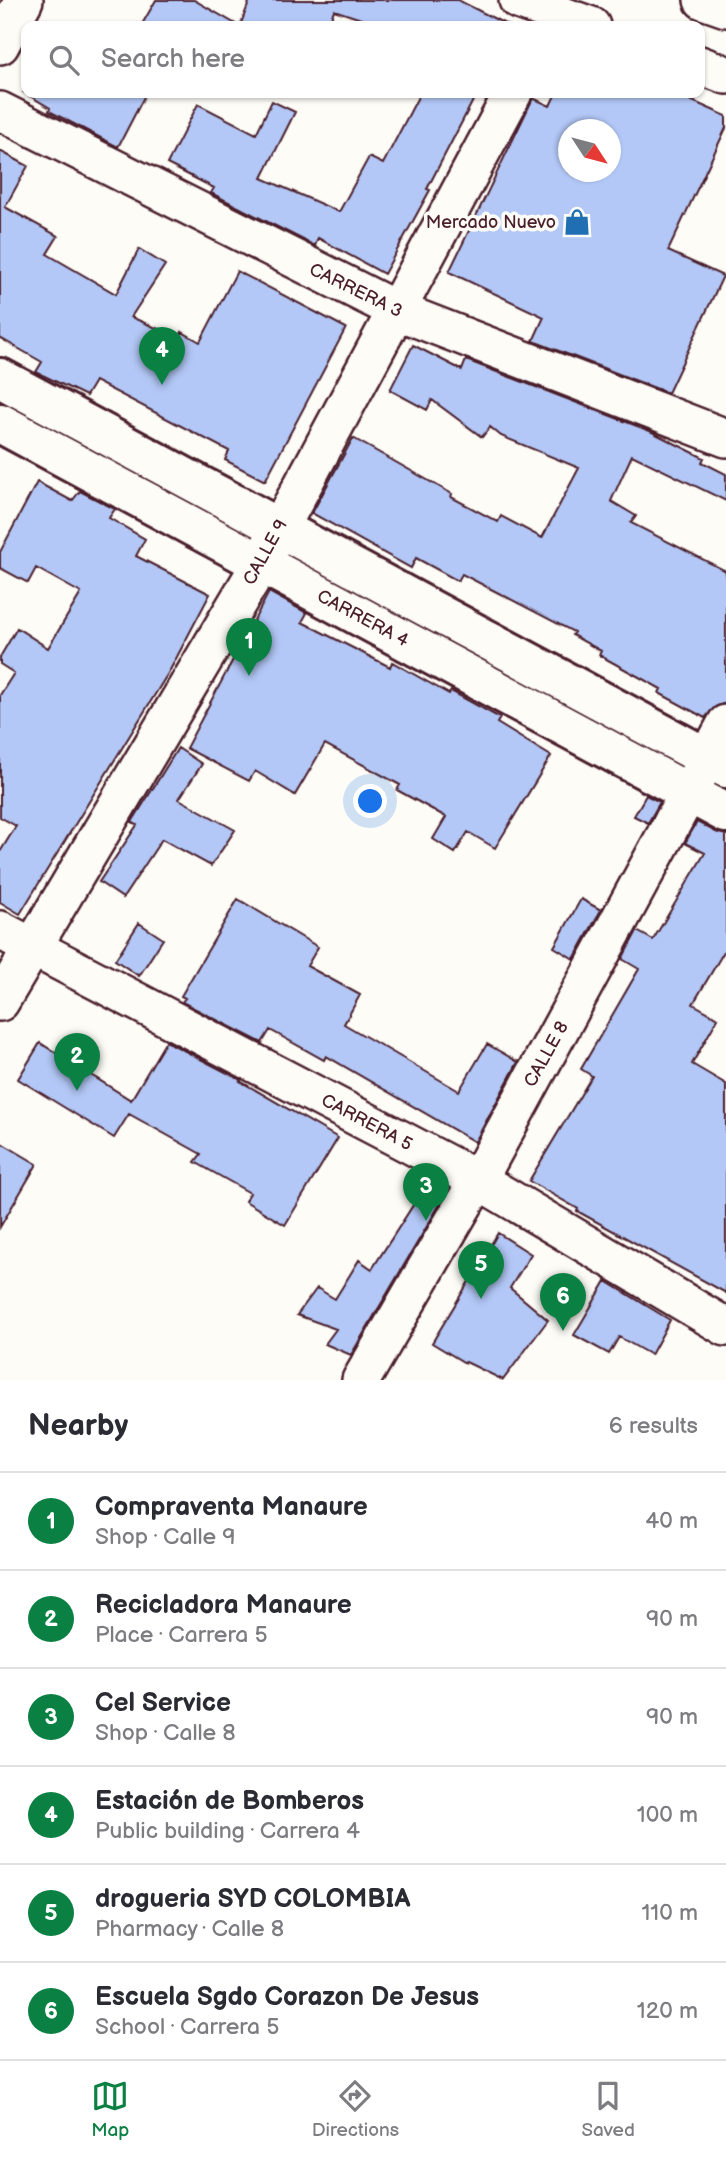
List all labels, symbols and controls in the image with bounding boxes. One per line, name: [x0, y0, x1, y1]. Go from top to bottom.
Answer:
search box: [21, 21, 705, 98]
icon: search: [45, 41, 83, 79]
text: Search here: [101, 44, 245, 75]
north arrow: [558, 119, 621, 182]
shop icon: Mercado Nuevo: [562, 207, 592, 237]
place label: Mercado Nuevo: [426, 212, 556, 233]
street label: CARRERA 3: [306, 259, 406, 322]
pin: 4: [139, 327, 185, 385]
street label: CALLE 9: [239, 516, 292, 589]
street label: CARRERA 4: [313, 585, 412, 651]
pin: 1: [226, 618, 272, 676]
your location: [353, 784, 387, 818]
street label: CALLE 8: [520, 1018, 573, 1091]
pin: 2: [54, 1033, 100, 1091]
street label: CARRERA 5: [318, 1090, 416, 1155]
pin: 3: [403, 1163, 449, 1221]
pin: 5: [458, 1241, 504, 1299]
pin: 6: [540, 1273, 586, 1331]
text: Nearby: [28, 1408, 128, 1444]
text: 6 results: [609, 1412, 698, 1440]
text: Compraventa Manaure: [95, 1492, 368, 1523]
text: 1: [46, 1507, 56, 1535]
text: 40 m: [645, 1507, 698, 1535]
text: Shop · Calle 9: [95, 1523, 236, 1551]
text: Recicladora Manaure: [95, 1590, 352, 1621]
text: 2: [44, 1605, 58, 1633]
text: 90 m: [646, 1605, 698, 1633]
text: Place · Carrera 5: [95, 1621, 268, 1649]
text: Cel Service: [95, 1688, 231, 1719]
text: 3: [44, 1703, 58, 1731]
text: 90 m: [646, 1703, 698, 1731]
text: Shop · Calle 8: [95, 1719, 236, 1747]
text: Estación de Bomberos: [95, 1786, 364, 1817]
text: 4: [44, 1801, 58, 1829]
text: 100 m: [637, 1801, 698, 1829]
text: Public building · Carrera 4: [95, 1817, 360, 1845]
text: drogueria SYD COLOMBIA: [95, 1884, 410, 1915]
text: 5: [44, 1899, 58, 1927]
text: 110 m: [641, 1899, 698, 1927]
text: Pharmacy · Calle 8: [95, 1915, 284, 1943]
text: Escuela Sgdo Corazon De Jesus: [95, 1982, 479, 2013]
text: 6: [44, 1997, 58, 2025]
text: 120 m: [637, 1997, 698, 2025]
text: School · Carrera 5: [95, 2013, 280, 2041]
tab: Map: [91, 2077, 129, 2142]
tab: Directions: [312, 2077, 399, 2142]
tab: Saved: [581, 2077, 635, 2142]

